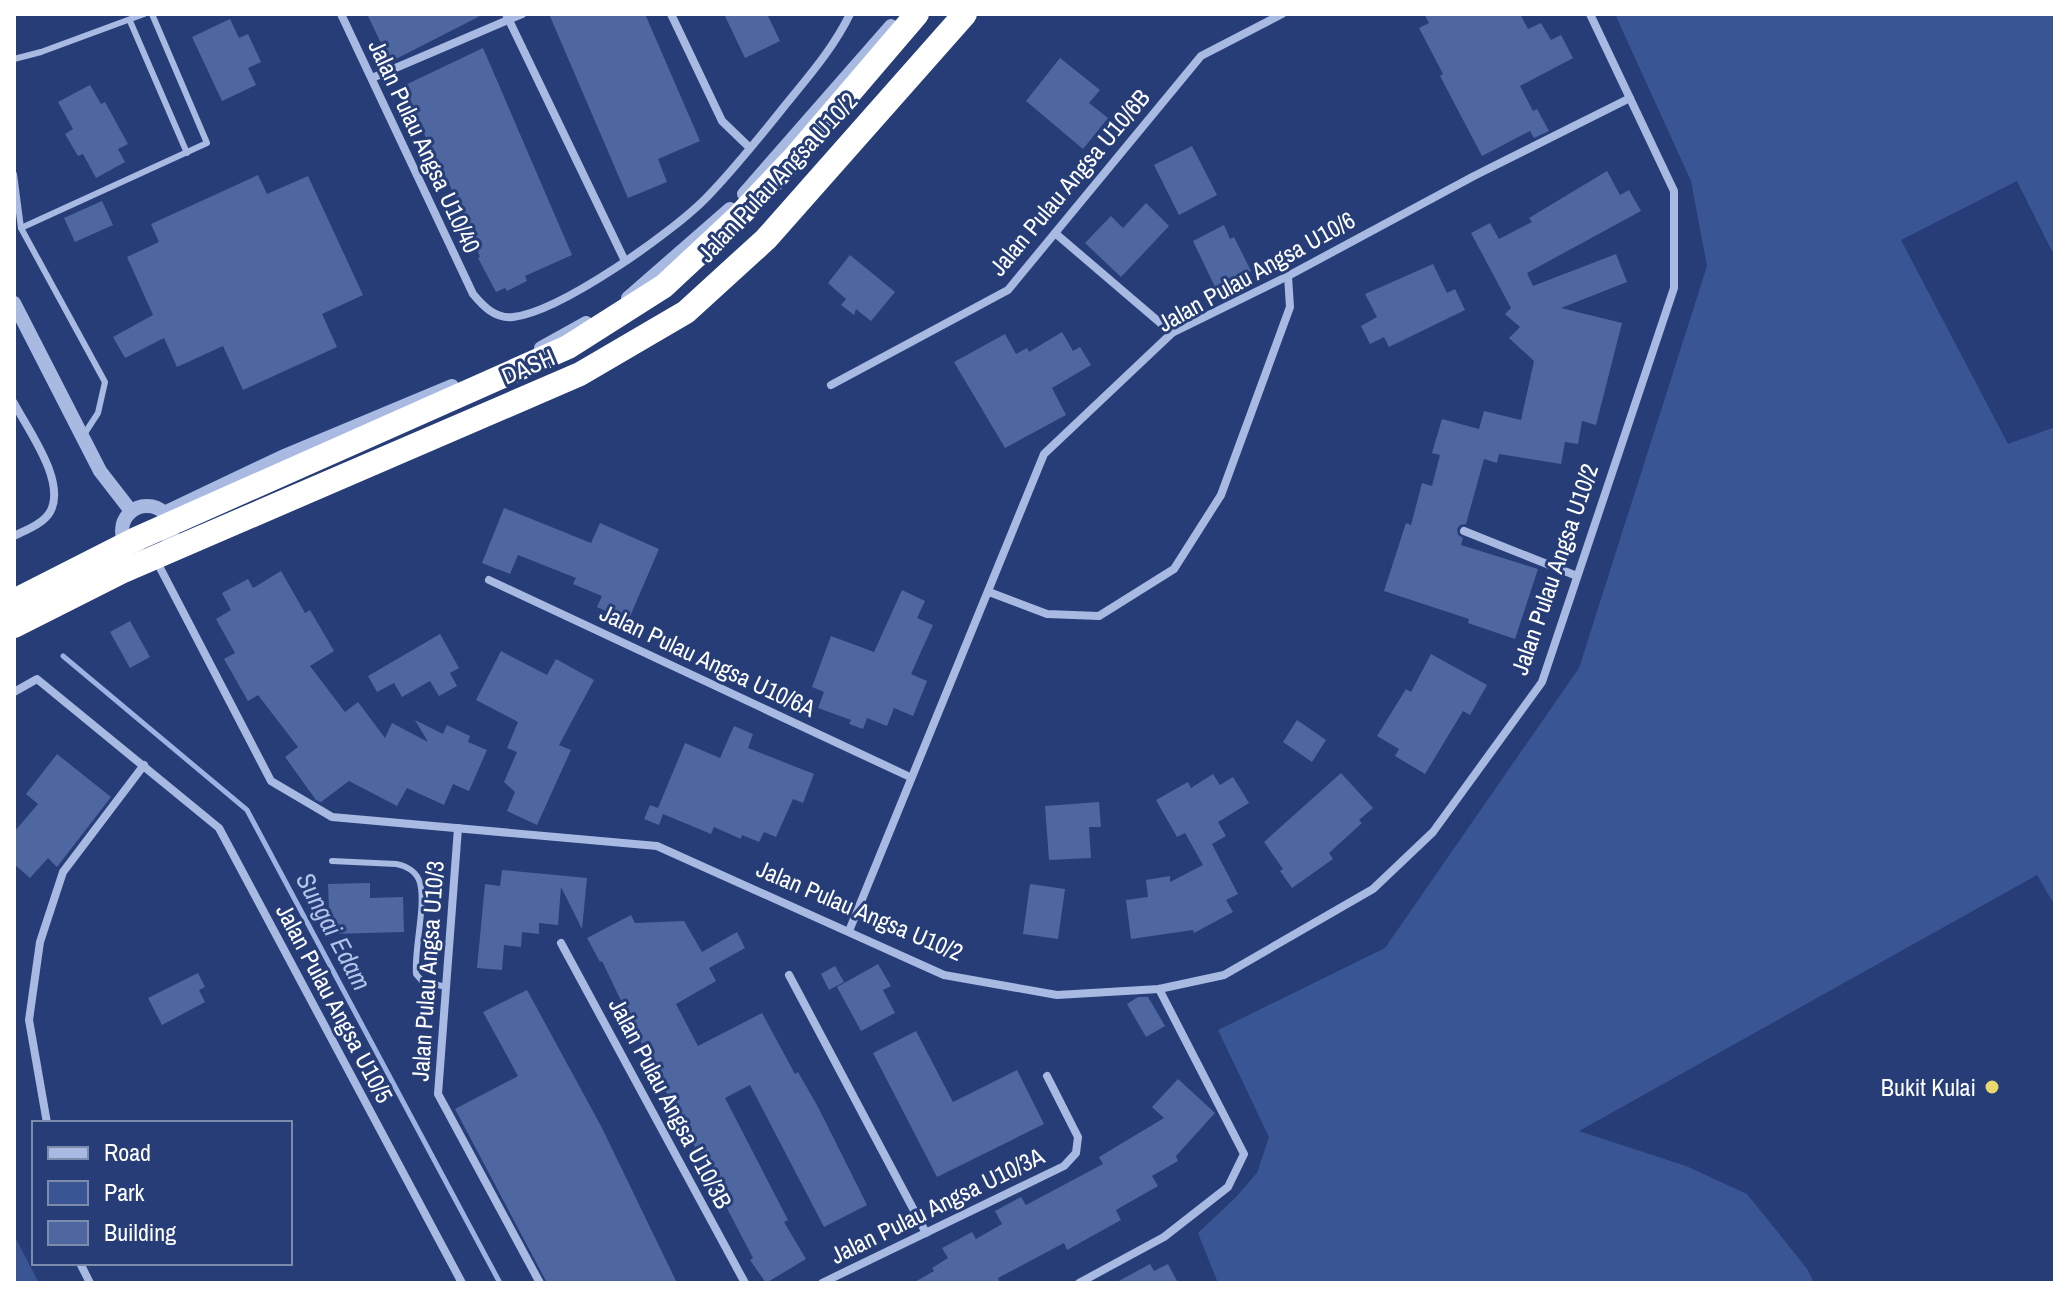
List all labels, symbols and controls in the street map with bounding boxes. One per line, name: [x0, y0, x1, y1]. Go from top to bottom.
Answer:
street label: Jalan Pulau Angsa U10/40: [361, 34, 489, 258]
street label: Jalan Pulau Angsa U10/6B: [981, 82, 1157, 282]
street label: Jalan Pulau Angsa U10/2: [690, 85, 864, 269]
street label: Jalan Pulau Angsa U10/6: [1152, 203, 1360, 339]
street label: DASH: [497, 341, 559, 391]
street label: Jalan Pulau Angsa U10/2: [1503, 459, 1605, 679]
street label: Jalan Pulau Angsa U10/6A: [595, 596, 822, 724]
street label: Jalan Pulau Angsa U10/2: [752, 852, 968, 968]
street label: Jalan Pulau Angsa U10/3: [403, 860, 451, 1082]
water label: Sungai Edam: [288, 866, 380, 996]
street label: Jalan Pulau Angsa U10/5: [269, 898, 401, 1108]
street label: Jalan Pulau Angsa U10/3B: [602, 992, 740, 1214]
place label: Bukit Kulai: [1881, 1071, 1976, 1103]
marker: Bukit Kulai: [1983, 1078, 2001, 1096]
legend: [32, 1121, 292, 1265]
text: Road: [104, 1136, 151, 1168]
street label: Jalan Pulau Angsa U10/3A: [825, 1139, 1050, 1271]
text: Park: [104, 1176, 145, 1208]
text: Building: [104, 1216, 176, 1248]

